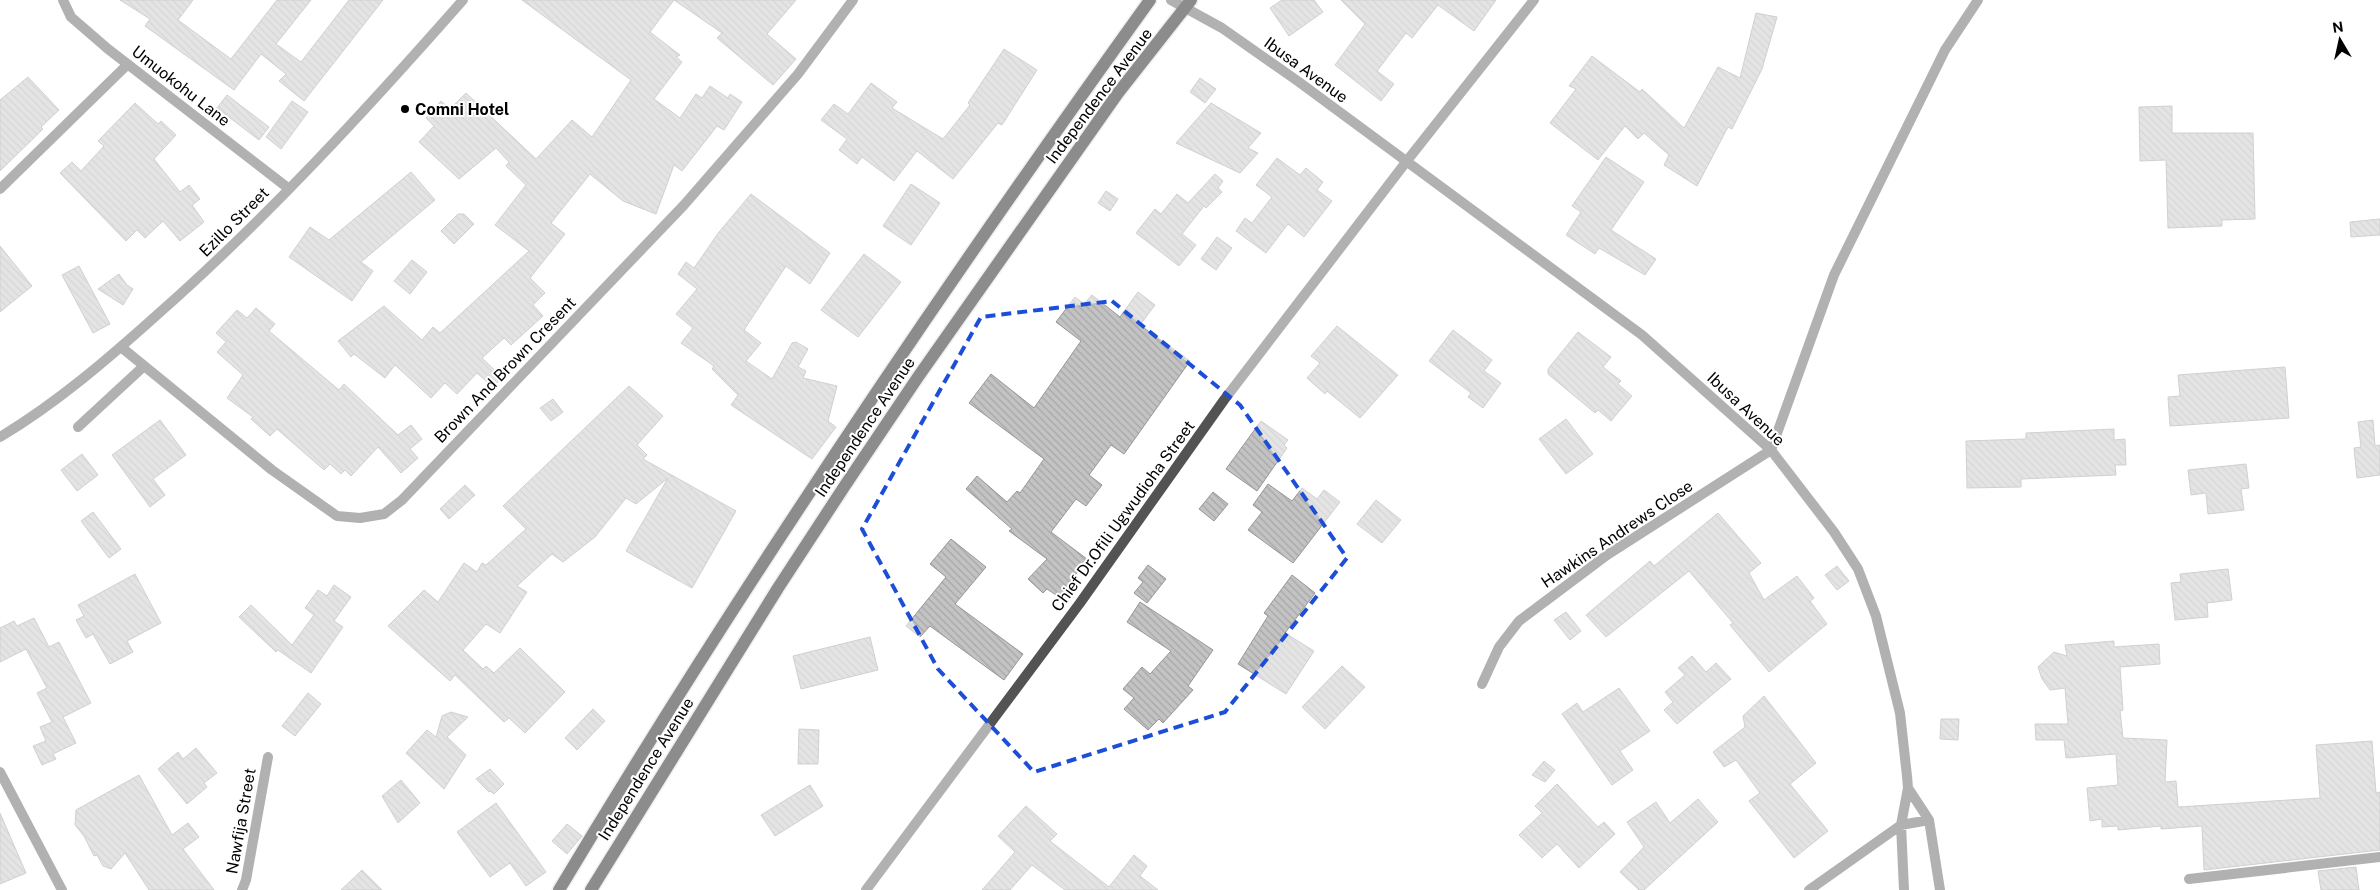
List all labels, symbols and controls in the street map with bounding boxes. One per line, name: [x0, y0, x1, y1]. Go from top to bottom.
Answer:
north arrow: [2315, 15, 2365, 65]
text: N: [2331, 18, 2345, 36]
street label: Independence Avenue: [1042, 25, 1156, 167]
street label: Ibusa Avenue: [1260, 33, 1352, 107]
street label: Umuokohu Lane: [128, 42, 234, 130]
place label: Comni Hotel: [415, 100, 509, 119]
marker: Comni Hotel: [399, 103, 411, 115]
street label: Ezillo Street: [195, 183, 273, 261]
street label: Brown And Brown Cresent: [430, 293, 580, 447]
street label: Independence Avenue: [811, 354, 919, 500]
street label: Ibusa Avenue: [1703, 368, 1789, 450]
street label: Chief Dr.Ofili Ugwudioha Street: [1047, 417, 1199, 615]
street label: Hawkins Andrews Close: [1538, 476, 1696, 592]
street label: Independence Avenue: [594, 694, 698, 844]
street label: Nawfija Street: [222, 767, 260, 875]

